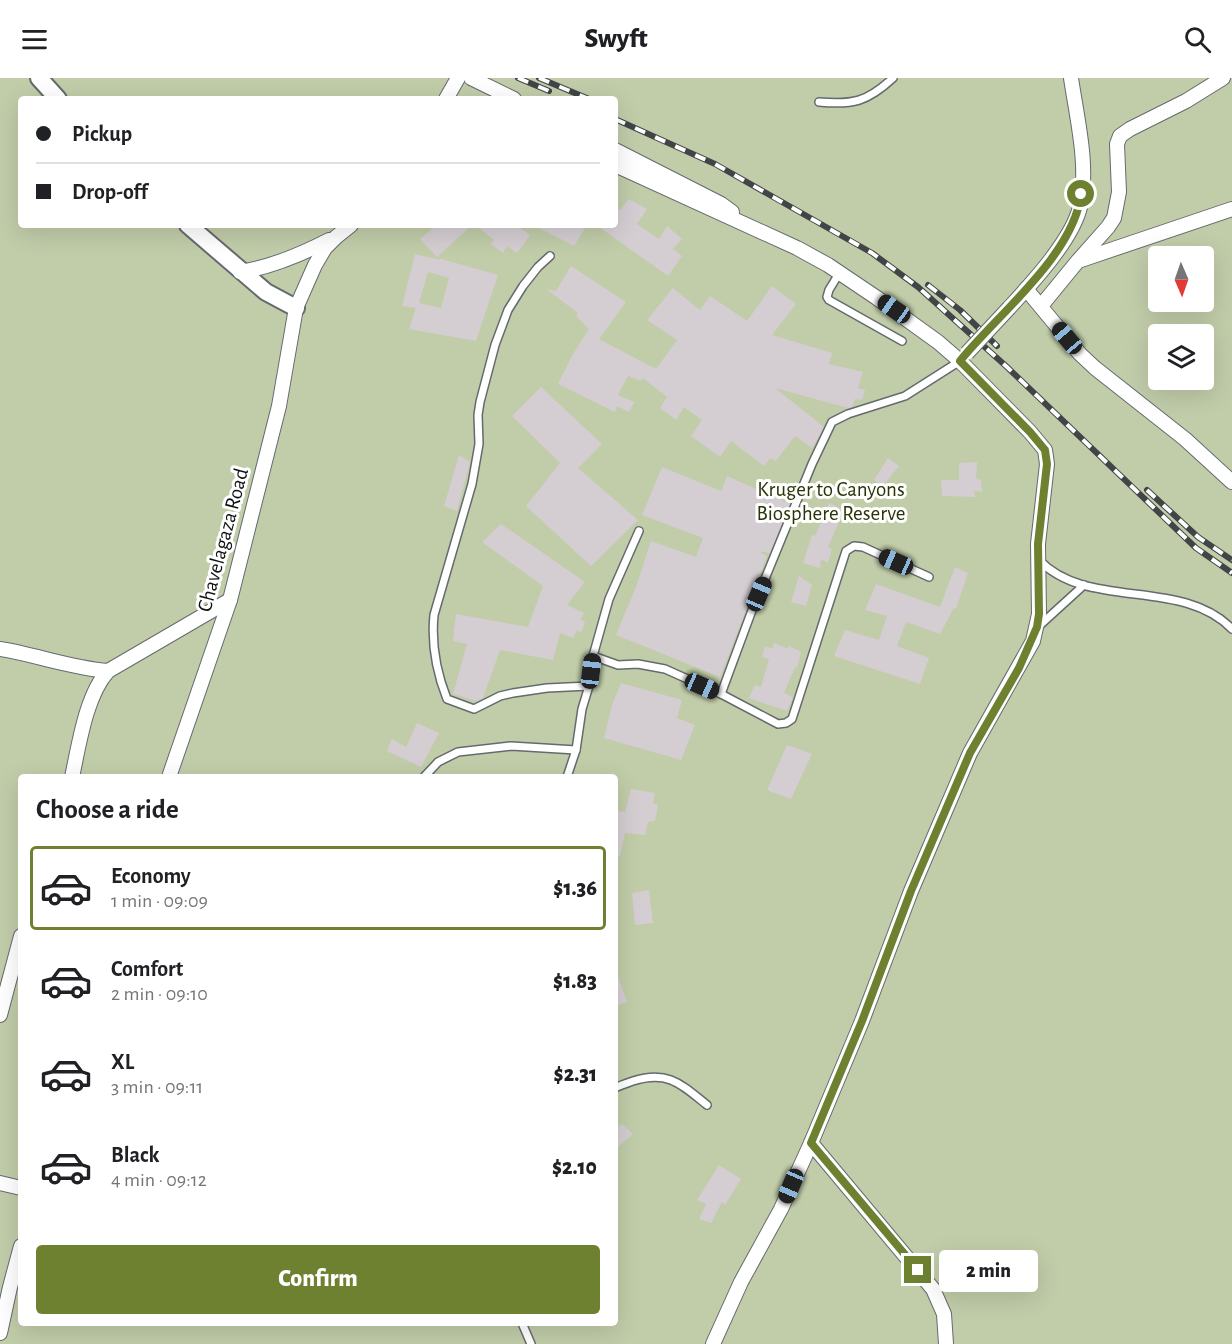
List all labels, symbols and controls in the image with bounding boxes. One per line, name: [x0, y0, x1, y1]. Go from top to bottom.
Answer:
icon: menu: [18, 23, 51, 56]
icon: search: [1181, 23, 1214, 56]
text: Swyft: [584, 25, 648, 52]
text: Pickup: [72, 123, 132, 145]
route start: [1067, 180, 1094, 207]
text: Drop-off: [72, 181, 148, 203]
north arrow: [1148, 246, 1214, 312]
map controls: [1148, 246, 1214, 390]
car: [874, 291, 914, 327]
car: [1049, 318, 1085, 358]
button: layers: [1148, 324, 1214, 390]
street label: Chavelagaza Road: [194, 466, 252, 614]
park label: Kruger to Canyons Biosphere Reserve: [757, 479, 905, 524]
car: [876, 546, 916, 578]
car: [744, 574, 774, 614]
car: [580, 652, 602, 690]
car: [682, 670, 722, 702]
text: Choose a ride: [36, 796, 179, 823]
icon: car: [39, 861, 93, 915]
text: Economy: [111, 865, 191, 887]
text: $1.36: [553, 877, 597, 899]
text: 1 min · 09:09: [111, 891, 208, 911]
icon: car: [39, 954, 93, 1008]
text: Comfort: [111, 958, 183, 980]
text: $1.83: [553, 970, 597, 992]
text: 2 min · 09:10: [111, 984, 208, 1004]
icon: car: [39, 1047, 93, 1101]
text: XL: [111, 1051, 134, 1073]
text: $2.31: [554, 1063, 597, 1085]
text: 3 min · 09:11: [111, 1077, 203, 1097]
icon: car: [39, 1140, 93, 1194]
text: Black: [111, 1144, 159, 1166]
text: $2.10: [552, 1156, 597, 1178]
car: [776, 1166, 806, 1206]
text: 4 min · 09:12: [111, 1170, 207, 1190]
button: Confirm: [36, 1245, 600, 1314]
callout: 2 min: [939, 1249, 1038, 1291]
route end: [904, 1256, 931, 1283]
text: 2 min: [966, 1261, 1011, 1281]

